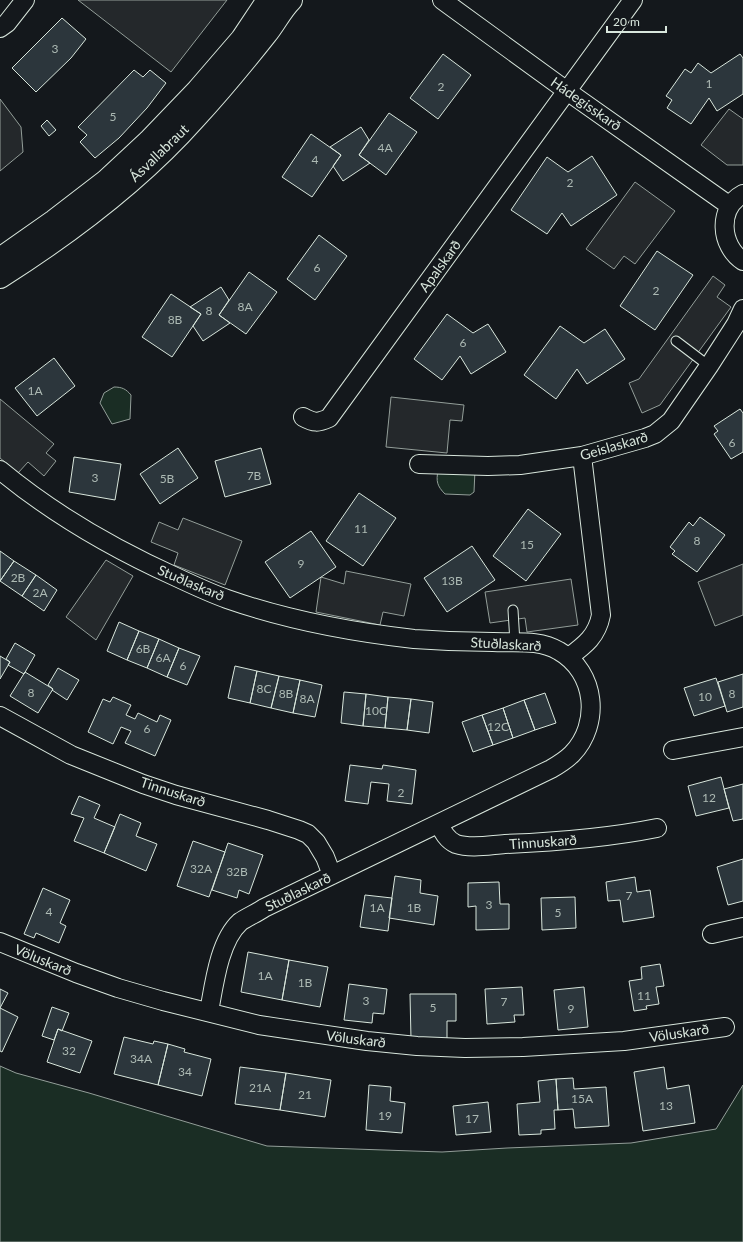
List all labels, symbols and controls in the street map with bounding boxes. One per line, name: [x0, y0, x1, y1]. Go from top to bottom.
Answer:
scale bar: [607, 8, 666, 34]
text: 20 m: [613, 14, 640, 29]
house number: 3: [52, 41, 59, 56]
street label: Hádegisskarð: [548, 73, 625, 134]
house number: 1: [706, 76, 713, 91]
house number: 2: [438, 79, 445, 94]
house number: 5: [110, 109, 117, 124]
street label: Ásvallabraut: [126, 120, 192, 185]
house number: 4A: [377, 140, 393, 155]
house number: 4: [312, 152, 319, 167]
house number: 2: [567, 175, 574, 190]
street label: Apalskarð: [415, 236, 464, 295]
house number: 6: [314, 260, 321, 275]
house number: 2: [653, 283, 660, 298]
house number: 8A: [237, 299, 253, 314]
house number: 8: [206, 303, 213, 318]
house number: 8B: [168, 312, 183, 327]
house number: 6: [460, 335, 467, 350]
house number: 1A: [27, 383, 43, 398]
street label: Geislaskarð: [578, 428, 650, 463]
house number: 6: [729, 435, 736, 450]
house number: 7B: [247, 468, 262, 483]
house number: 3: [92, 470, 99, 485]
house number: 5B: [160, 471, 175, 486]
house number: 11: [354, 521, 368, 536]
house number: 8: [694, 533, 701, 548]
house number: 15: [520, 537, 534, 552]
house number: 9: [298, 556, 305, 571]
street label: Stuðlaskarð: [155, 561, 227, 604]
house number: 2B: [11, 570, 26, 585]
house number: 13B: [441, 573, 463, 588]
house number: 2A: [32, 585, 48, 600]
street label: Stuðlaskarð: [470, 633, 542, 654]
house number: 6B: [136, 641, 151, 656]
house number: 6A: [155, 650, 171, 665]
house number: 6: [180, 658, 187, 673]
house number: 8C: [257, 681, 271, 696]
house number: 8: [28, 685, 35, 700]
house number: 8B: [279, 686, 294, 701]
house number: 8: [729, 686, 736, 701]
house number: 10: [698, 689, 712, 704]
house number: 8A: [299, 691, 315, 706]
house number: 10C: [365, 703, 387, 718]
house number: 12C: [487, 719, 509, 734]
house number: 6: [144, 721, 151, 736]
street label: Tinnuskarð: [138, 773, 208, 810]
house number: 2: [398, 785, 405, 800]
house number: 12: [702, 790, 716, 805]
street label: Tinnuskarð: [509, 831, 577, 852]
house number: 32A: [190, 861, 213, 876]
house number: 32B: [226, 864, 248, 879]
street label: Stuðlaskarð: [262, 868, 333, 915]
house number: 7: [626, 888, 633, 903]
house number: 3: [486, 897, 493, 912]
house number: 1A: [369, 900, 385, 915]
house number: 1B: [407, 900, 422, 915]
house number: 4: [46, 904, 53, 919]
house number: 5: [555, 905, 562, 920]
street label: Völuskarð: [12, 940, 74, 979]
house number: 1A: [257, 968, 273, 983]
house number: 1B: [298, 975, 313, 990]
house number: 11: [637, 988, 651, 1003]
house number: 3: [363, 993, 370, 1008]
house number: 7: [501, 994, 508, 1009]
house number: 5: [430, 1000, 437, 1015]
house number: 9: [568, 1001, 575, 1016]
street label: Völuskarð: [648, 1020, 710, 1045]
street label: Völuskarð: [325, 1026, 387, 1051]
house number: 32: [62, 1043, 76, 1058]
house number: 34A: [130, 1051, 153, 1066]
house number: 34: [178, 1064, 192, 1079]
house number: 21A: [249, 1080, 272, 1095]
house number: 21: [298, 1087, 312, 1102]
house number: 15A: [571, 1091, 594, 1106]
house number: 13: [659, 1098, 673, 1113]
house number: 19: [378, 1108, 392, 1123]
house number: 17: [465, 1111, 479, 1126]

